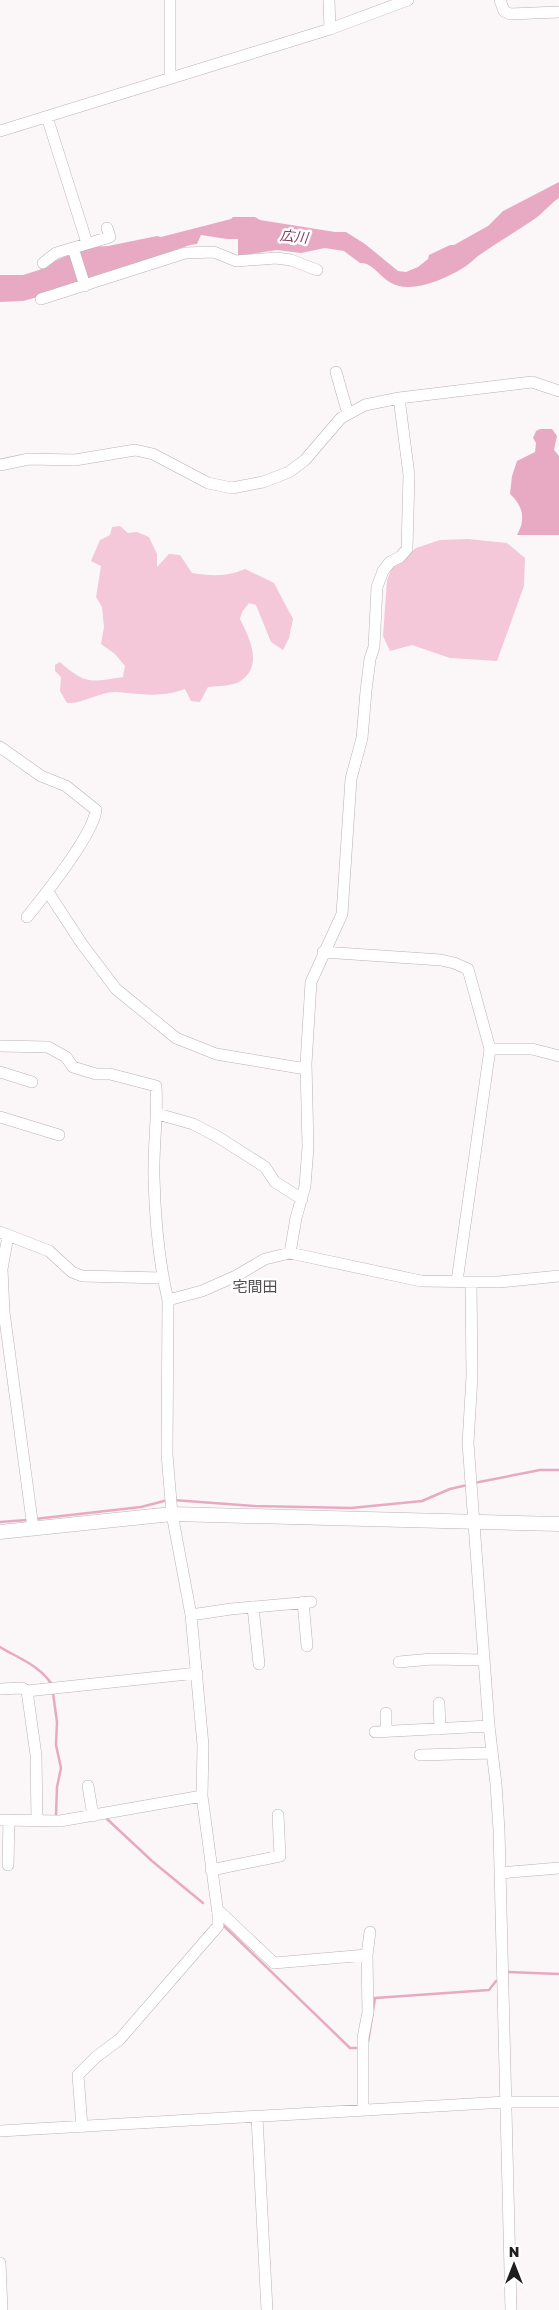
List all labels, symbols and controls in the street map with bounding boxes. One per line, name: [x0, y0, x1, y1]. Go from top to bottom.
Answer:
water label: 広川: [279, 226, 311, 246]
district label: 宅間田: [232, 1277, 278, 1295]
north arrow: [489, 2240, 539, 2290]
text: N: [509, 2243, 519, 2260]

